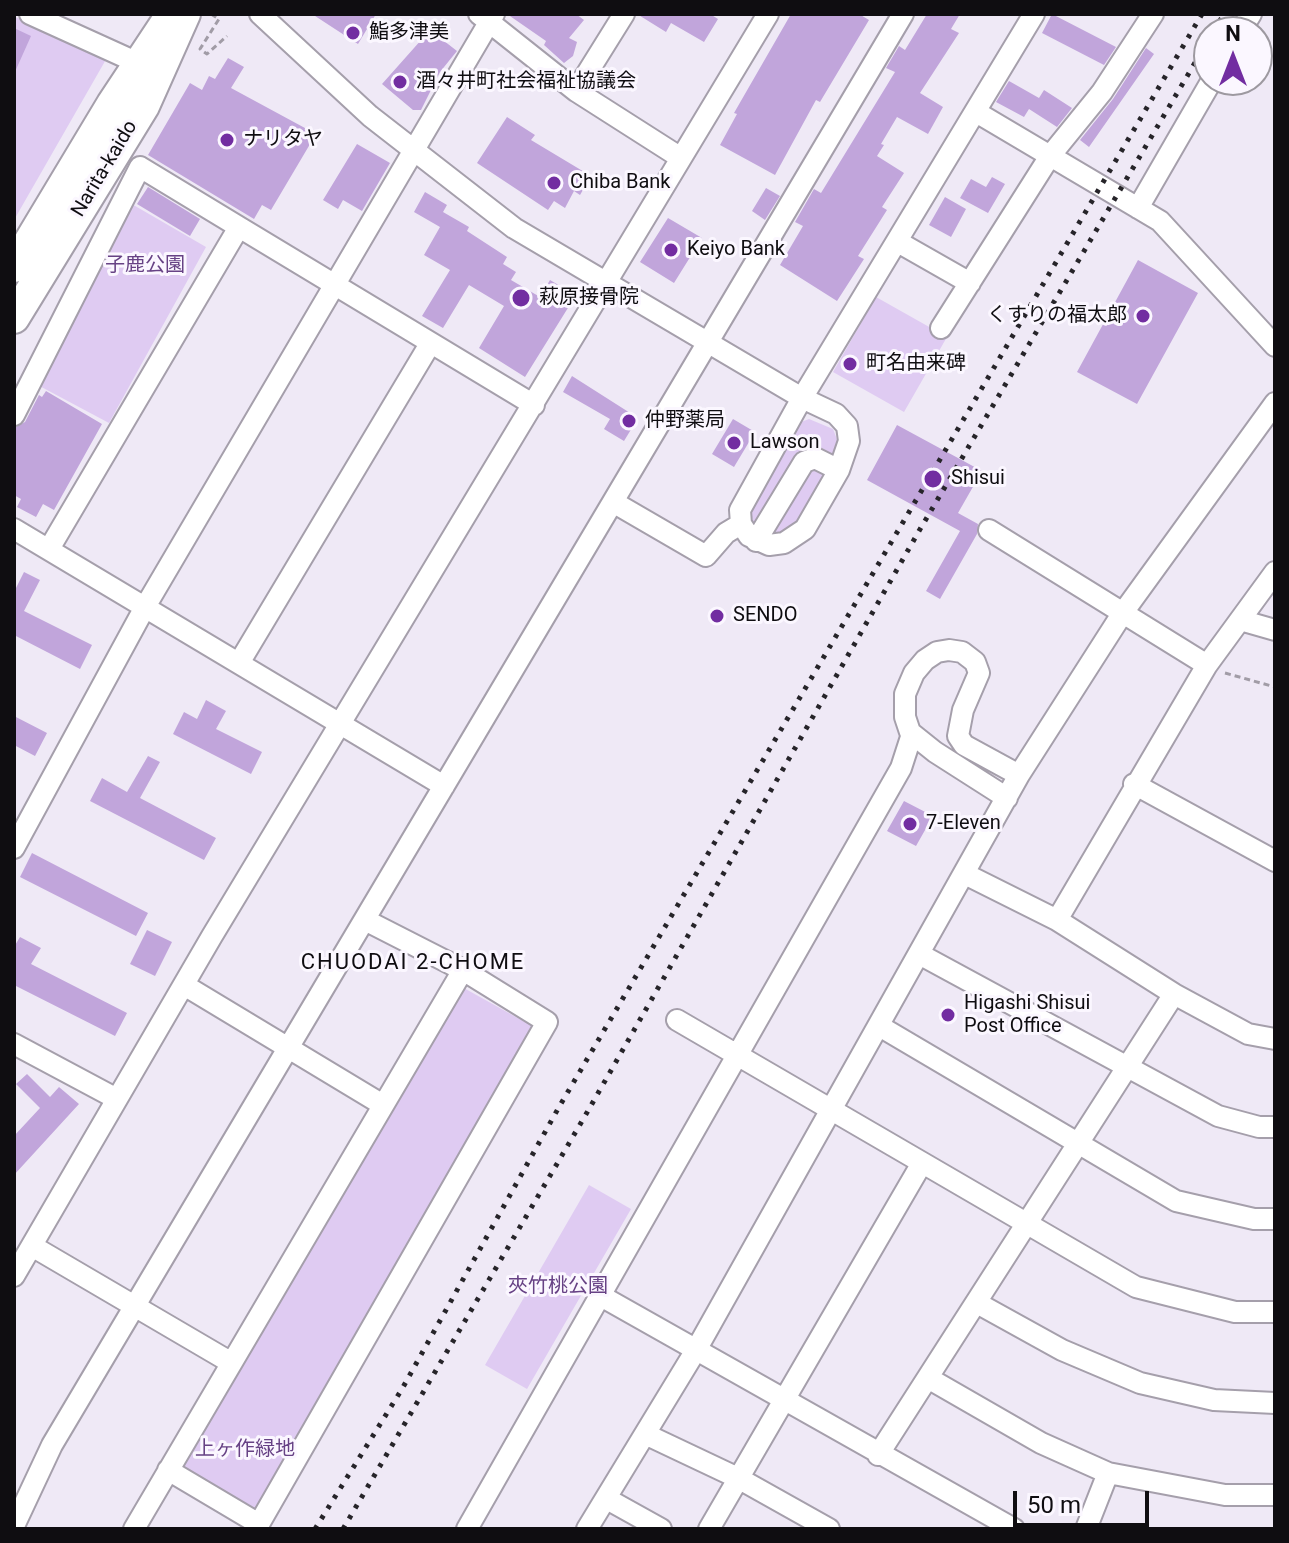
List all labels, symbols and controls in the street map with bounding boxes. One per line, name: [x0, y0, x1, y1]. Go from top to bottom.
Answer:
north arrow: [1193, 16, 1273, 96]
place label: 鮨多津美: [369, 21, 449, 45]
text: N: [1225, 21, 1241, 46]
marker: 鮨多津美: [344, 24, 362, 42]
place label: 酒々井町社会福祉協議会: [416, 70, 636, 94]
marker: 酒々井町社会福祉協議会: [391, 73, 409, 91]
street label: Narita-kaido: [67, 116, 143, 222]
place label: ナリタヤ: [243, 128, 323, 152]
marker: ナリタヤ: [218, 131, 236, 149]
place label: Chiba Bank: [570, 171, 670, 195]
marker: Chiba Bank: [545, 174, 563, 192]
place label: Keiyo Bank: [687, 238, 785, 262]
marker: Keiyo Bank: [662, 241, 680, 259]
park label: 子鹿公園: [105, 254, 185, 278]
place label: 萩原接骨院: [539, 286, 639, 310]
marker: 萩原接骨院: [510, 287, 532, 309]
place label: くすりの福太郎: [987, 304, 1127, 328]
marker: くすりの福太郎: [1134, 307, 1152, 325]
place label: 町名由来碑: [866, 352, 966, 376]
marker: 町名由来碑: [841, 355, 859, 373]
place label: 仲野薬局: [645, 409, 725, 433]
marker: 仲野薬局: [620, 412, 638, 430]
place label: Lawson: [750, 431, 819, 455]
marker: Lawson: [725, 434, 743, 452]
place label: Shisui: [951, 467, 1005, 491]
marker: Shisui: [922, 468, 944, 490]
place label: SENDO: [733, 604, 797, 628]
marker: SENDO: [708, 607, 726, 625]
place label: 7-Eleven: [926, 812, 1001, 836]
marker: 7-Eleven: [901, 815, 919, 833]
district label: CHUODAI 2-CHOME: [301, 950, 525, 976]
place label: Higashi Shisui Post Office: [964, 992, 1090, 1039]
marker: Higashi Shisui Post Office: [939, 1006, 957, 1024]
park label: 夾竹桃公園: [508, 1275, 608, 1299]
park label: 上ヶ作緑地: [195, 1438, 295, 1462]
scale bar: [1017, 1475, 1153, 1525]
text: 50 m: [1027, 1491, 1081, 1519]

